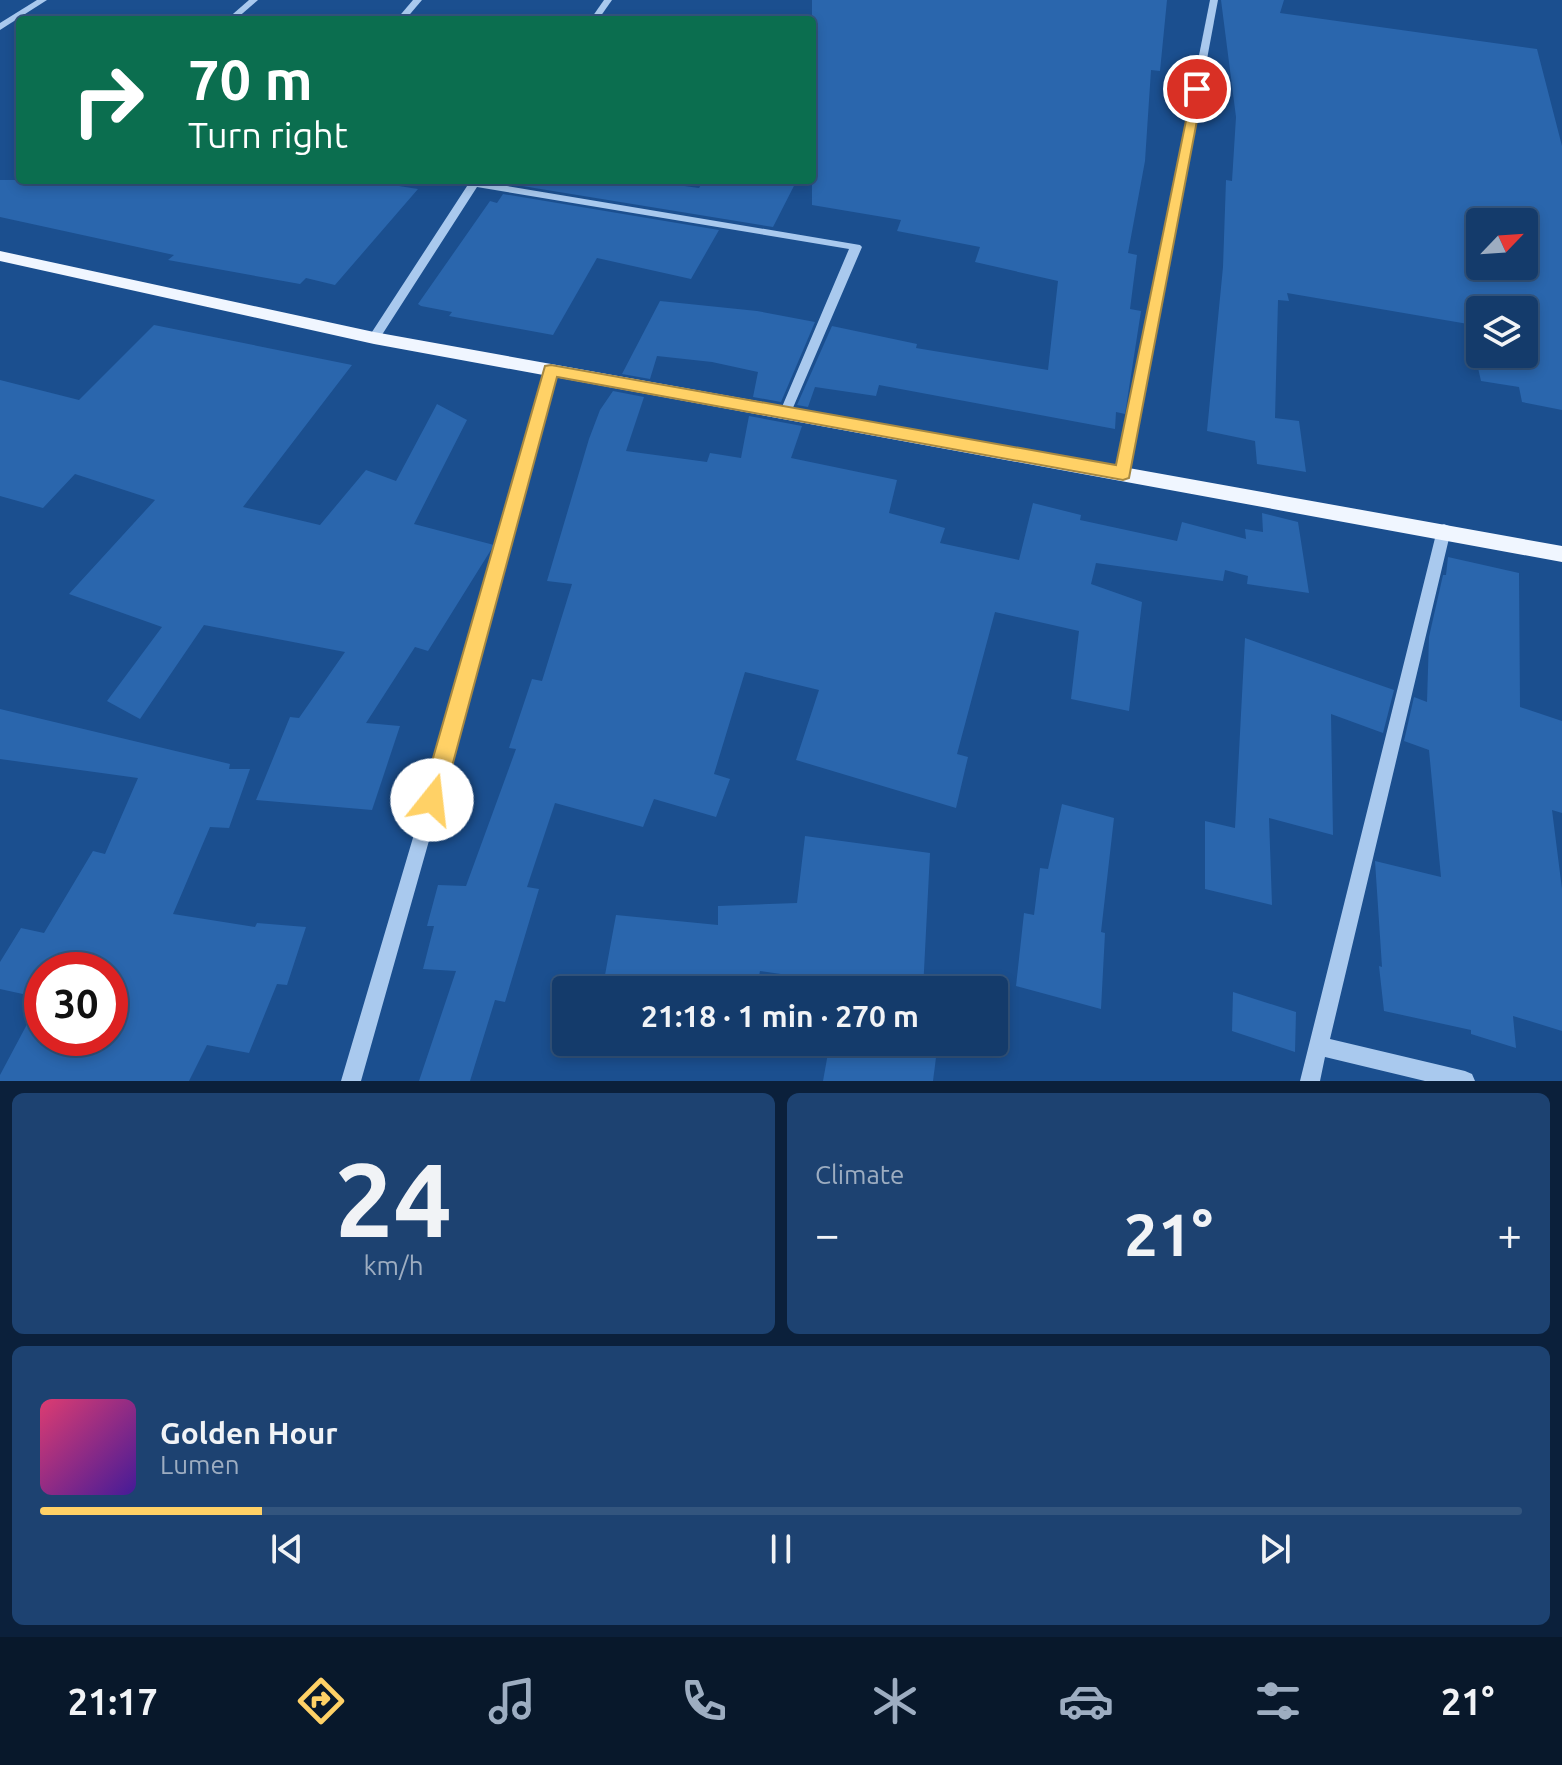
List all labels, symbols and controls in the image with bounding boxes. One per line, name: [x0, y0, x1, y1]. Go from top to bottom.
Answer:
icon: right: [56, 48, 160, 152]
text: 70 m: [188, 48, 313, 111]
pin: [1163, 55, 1231, 123]
icon: arrive: [1175, 67, 1219, 111]
text: Turn right: [188, 114, 348, 155]
north arrow: [1466, 208, 1538, 280]
map controls: [1466, 208, 1538, 368]
button: layers: [1466, 296, 1538, 368]
position arrow: [390, 758, 474, 842]
speed limit sign: 30: [24, 952, 128, 1056]
text: 21:18 · 1 min · 270 m: [641, 999, 919, 1033]
text: 24: [335, 1140, 452, 1257]
text: Climate: [815, 1160, 904, 1189]
text: 21°: [1124, 1200, 1213, 1267]
text: −: [815, 1209, 840, 1258]
text: +: [1497, 1209, 1522, 1258]
text: km/h: [363, 1251, 424, 1280]
text: Golden Hour: [160, 1416, 338, 1450]
text: Lumen: [160, 1450, 240, 1479]
icon: previous: [265, 1527, 309, 1571]
icon: pause: [759, 1527, 803, 1571]
icon: next: [1253, 1527, 1297, 1571]
icon: directions: [293, 1673, 349, 1729]
icon: music: [484, 1673, 540, 1729]
icon: phone: [676, 1673, 732, 1729]
icon: climate: [867, 1673, 923, 1729]
icon: car: [1058, 1673, 1114, 1729]
icon: filters: [1250, 1673, 1306, 1729]
text: 21:17: [68, 1681, 158, 1722]
text: 21°: [1441, 1681, 1494, 1722]

